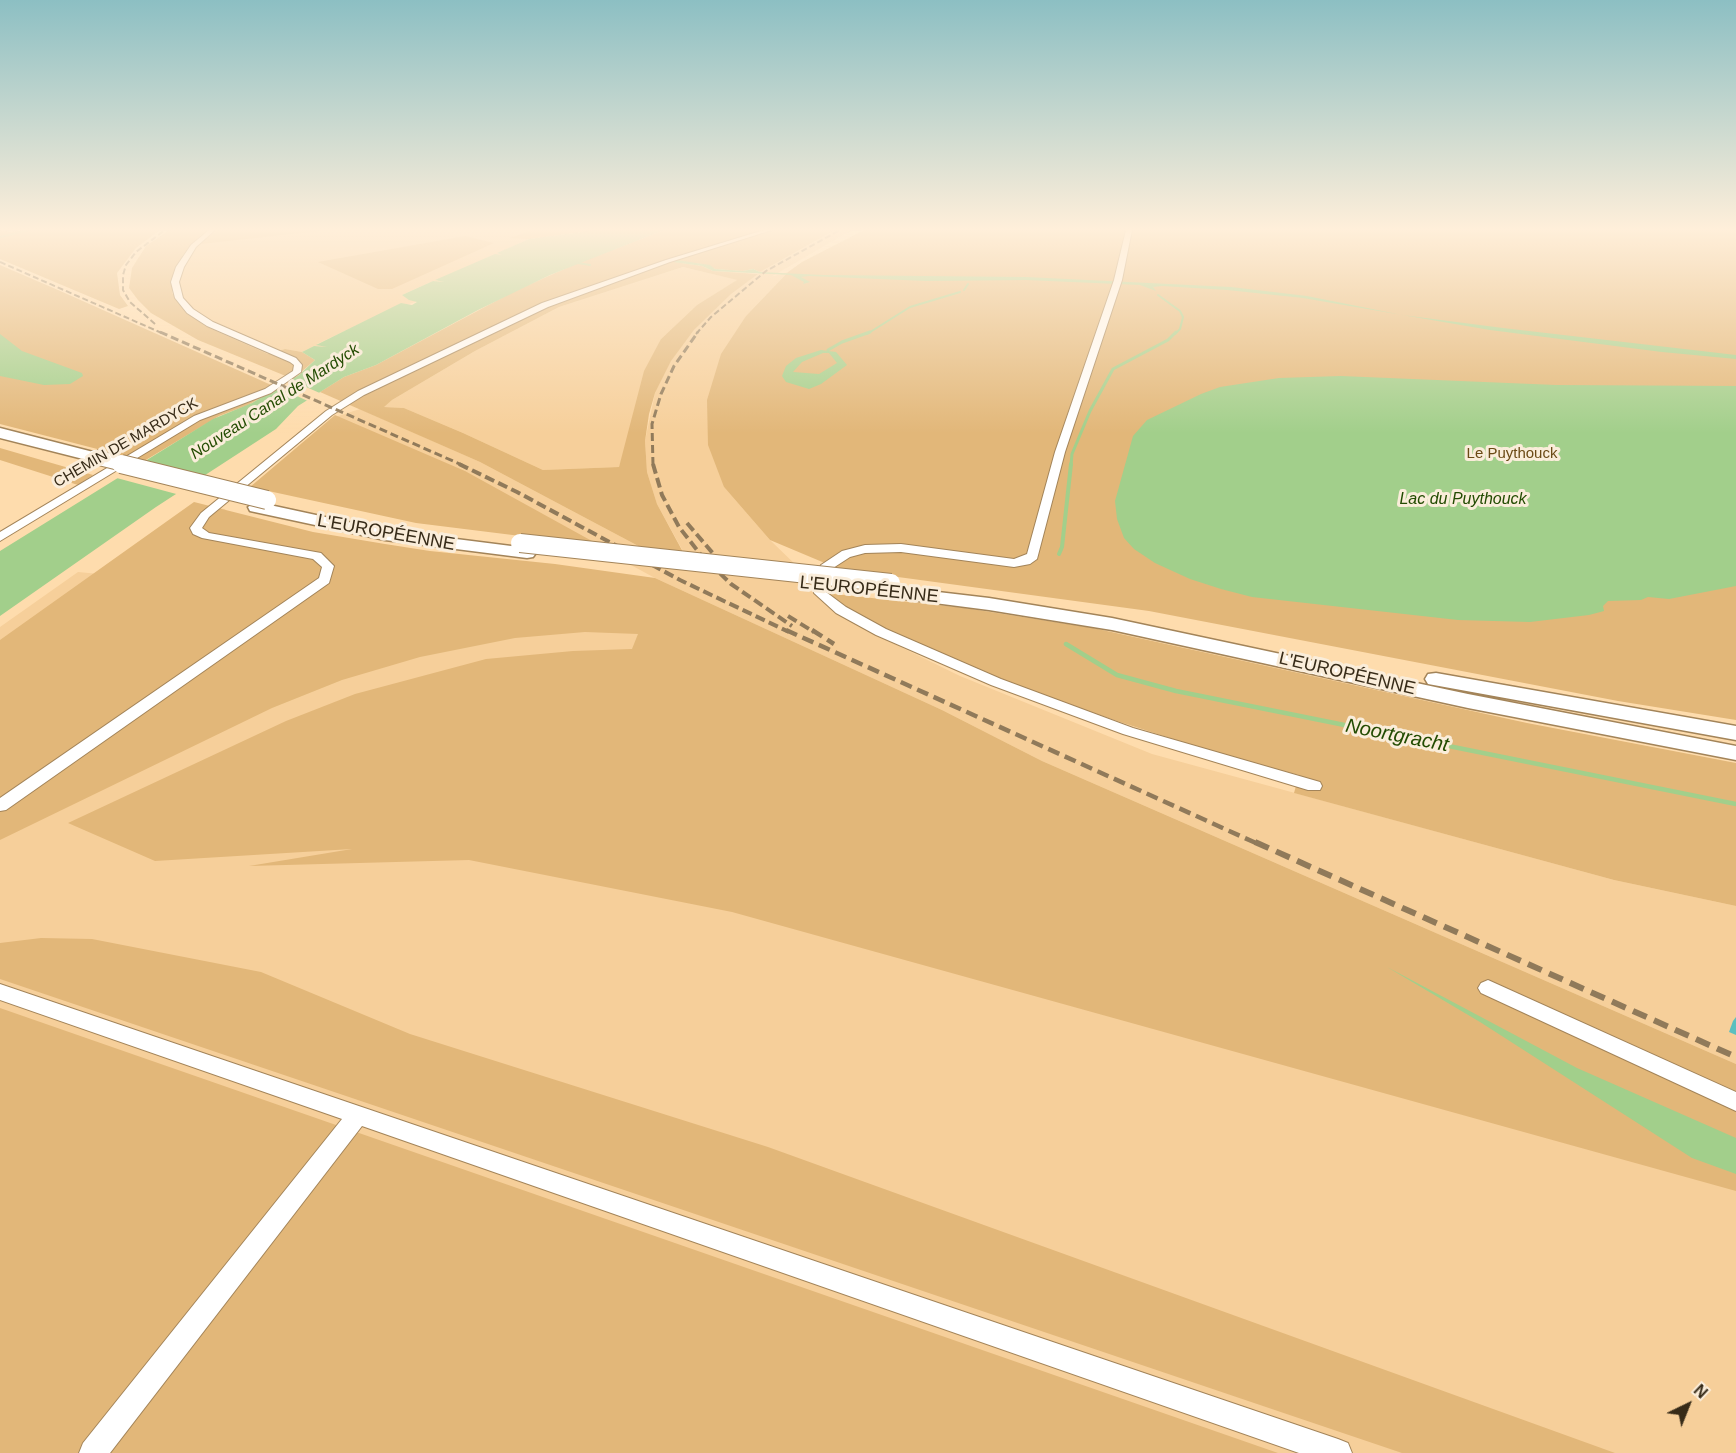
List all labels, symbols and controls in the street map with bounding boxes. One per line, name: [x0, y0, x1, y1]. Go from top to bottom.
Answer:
water label: Nouveau Canal de Mardyck: [187, 340, 363, 464]
street label: CHEMIN DE MARDYCK: [51, 394, 201, 492]
park label: Le Puythouck: [1467, 445, 1557, 463]
water label: Lac du Puythouck: [1399, 490, 1527, 510]
street label: L'EUROPÉENNE: [315, 510, 457, 556]
street label: L'EUROPÉENNE: [799, 572, 939, 608]
street label: L'EUROPÉENNE: [1277, 648, 1417, 700]
water label: Noortgracht: [1343, 714, 1451, 758]
north arrow: [1658, 1375, 1718, 1435]
text: N: [1691, 1381, 1711, 1402]

